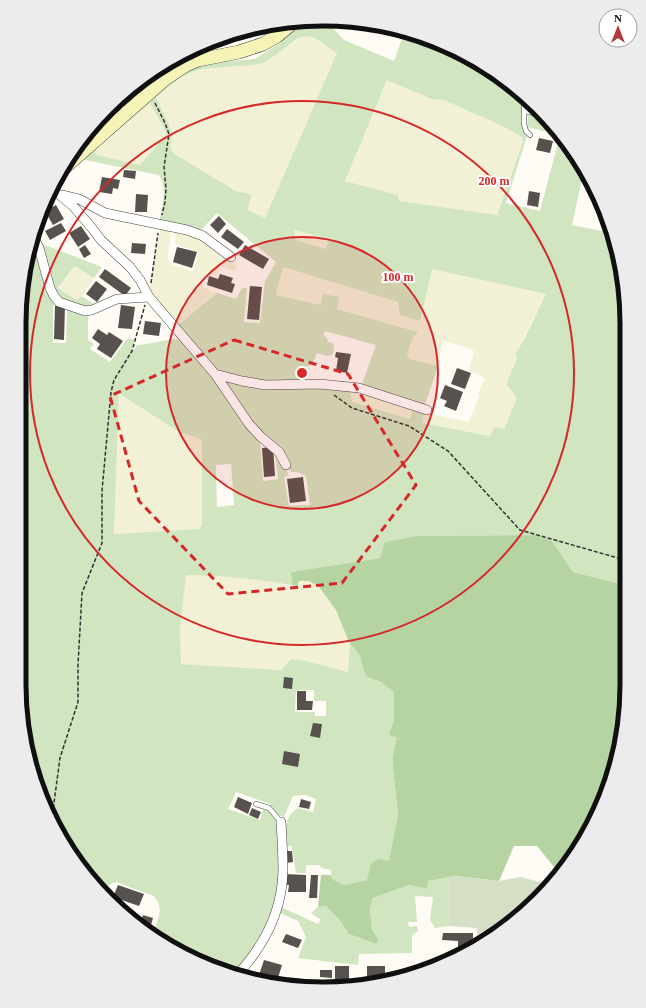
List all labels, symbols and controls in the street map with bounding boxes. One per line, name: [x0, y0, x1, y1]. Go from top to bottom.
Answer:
north arrow: [598, 8, 638, 48]
text: N: [614, 12, 622, 24]
text: 200 m: [479, 174, 510, 188]
text: 100 m: [383, 270, 414, 284]
centre of rings: [295, 366, 309, 380]

